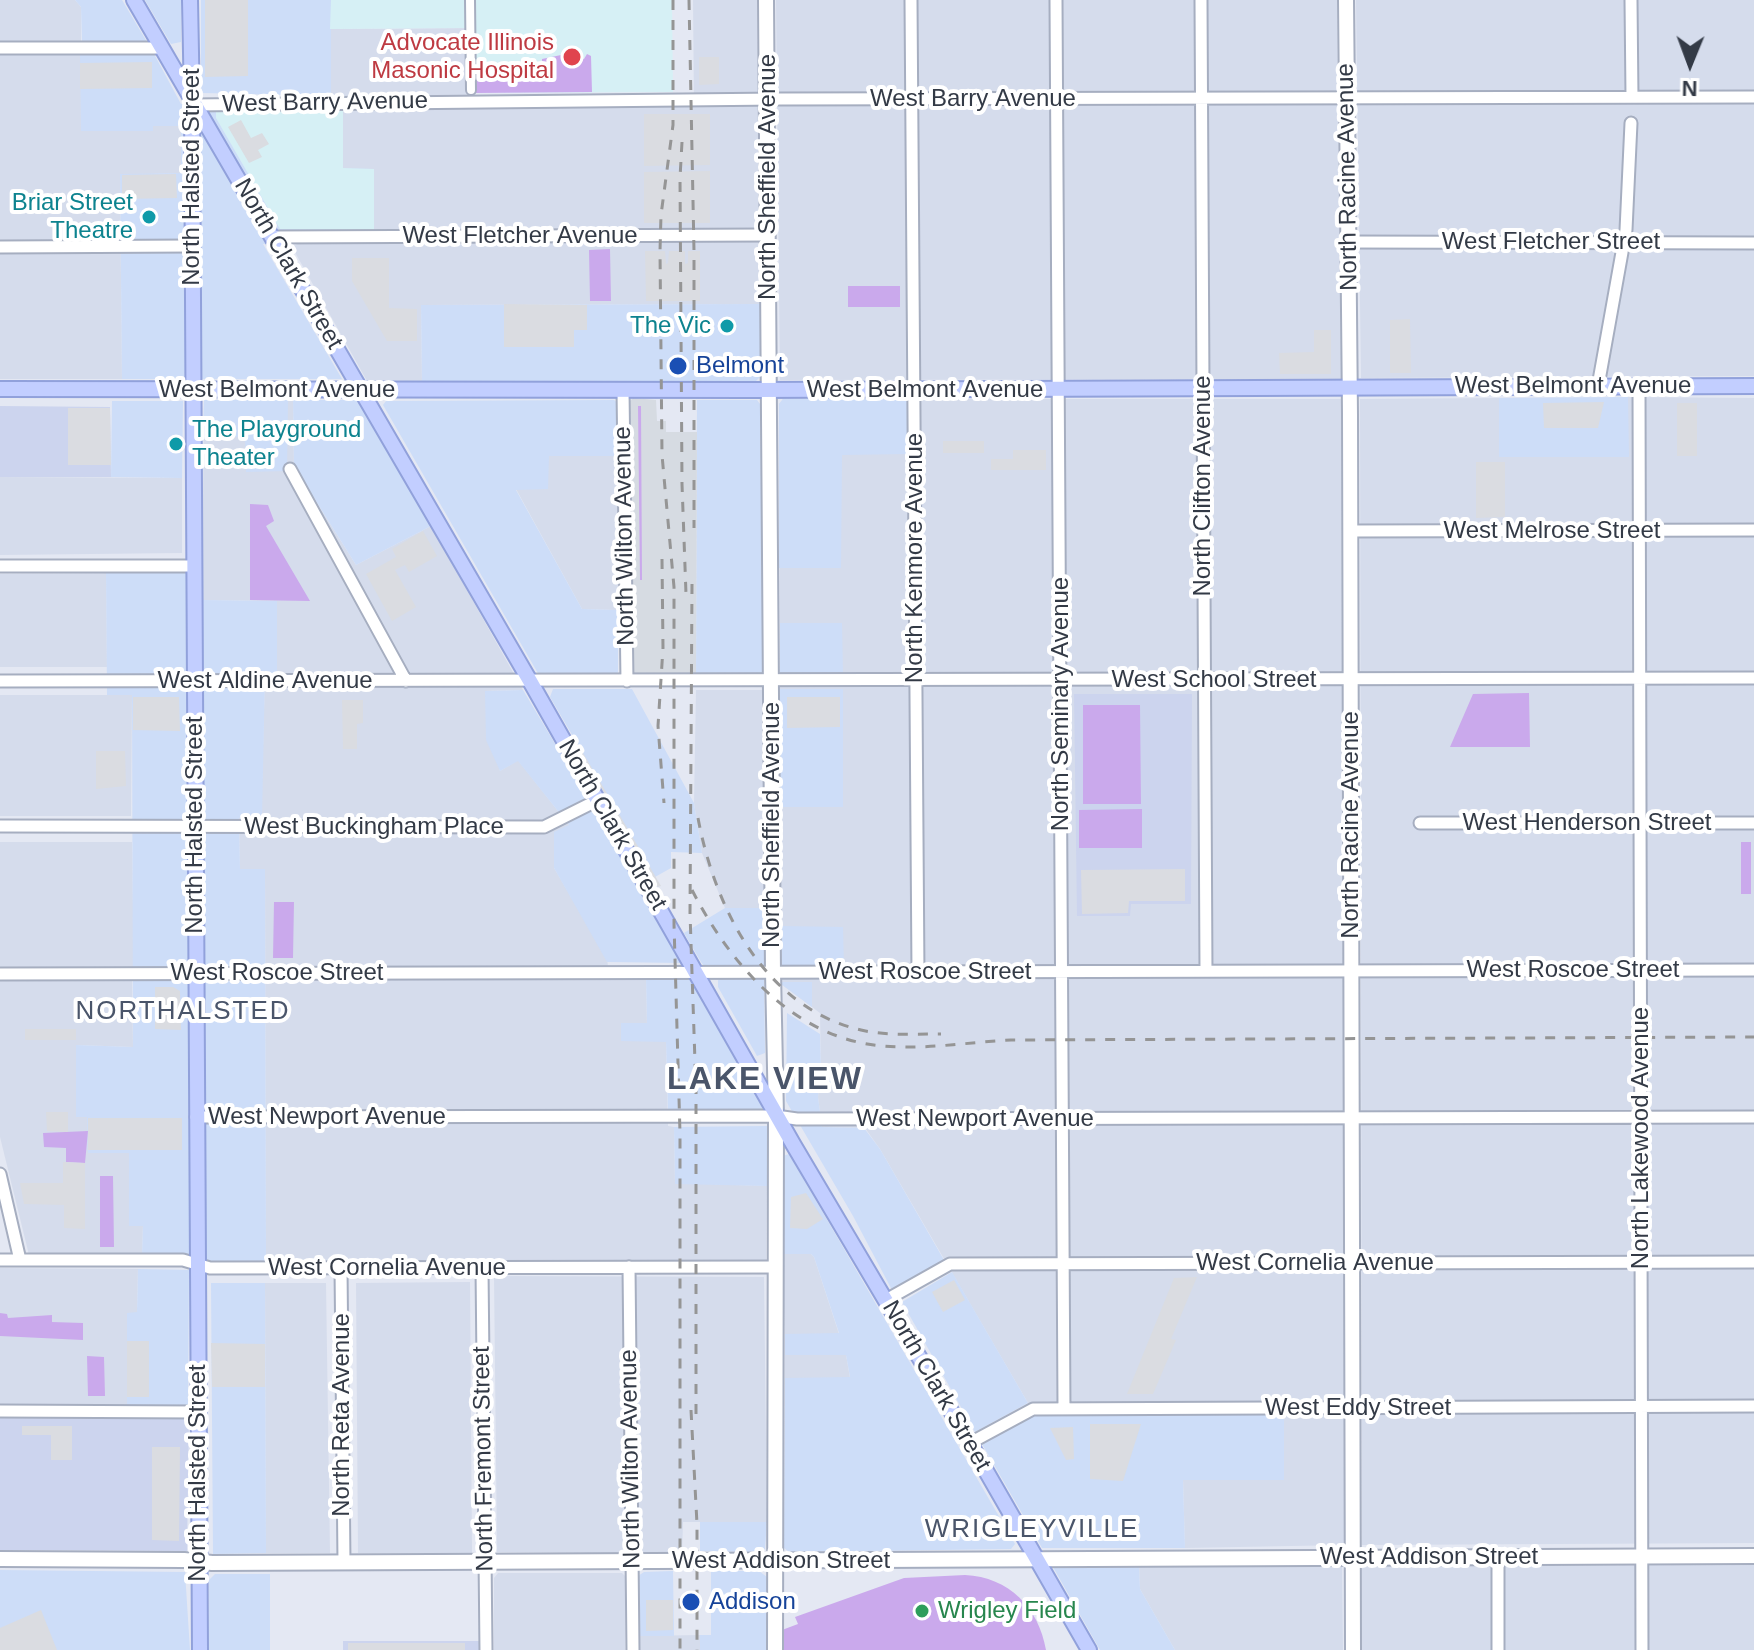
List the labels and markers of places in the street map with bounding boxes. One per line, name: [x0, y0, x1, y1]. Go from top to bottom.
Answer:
place label: Advocate Illinois Masonic Hospital: [371, 29, 554, 85]
marker: Advocate Illinois Masonic Hospital: [561, 46, 583, 68]
place label: Briar Street Theatre: [12, 189, 133, 245]
marker: Briar Street Theatre: [140, 208, 158, 226]
place label: The Vic: [630, 312, 711, 340]
marker: The Vic: [718, 317, 736, 335]
place label: Belmont: [696, 352, 784, 380]
marker: Belmont: [667, 355, 689, 377]
place label: The Playground Theater: [192, 416, 361, 472]
marker: The Playground Theater: [167, 435, 185, 453]
place label: Addison: [709, 1588, 796, 1616]
marker: Addison: [680, 1591, 702, 1613]
place label: Wrigley Field: [938, 1597, 1076, 1625]
marker: Wrigley Field: [913, 1602, 931, 1620]

